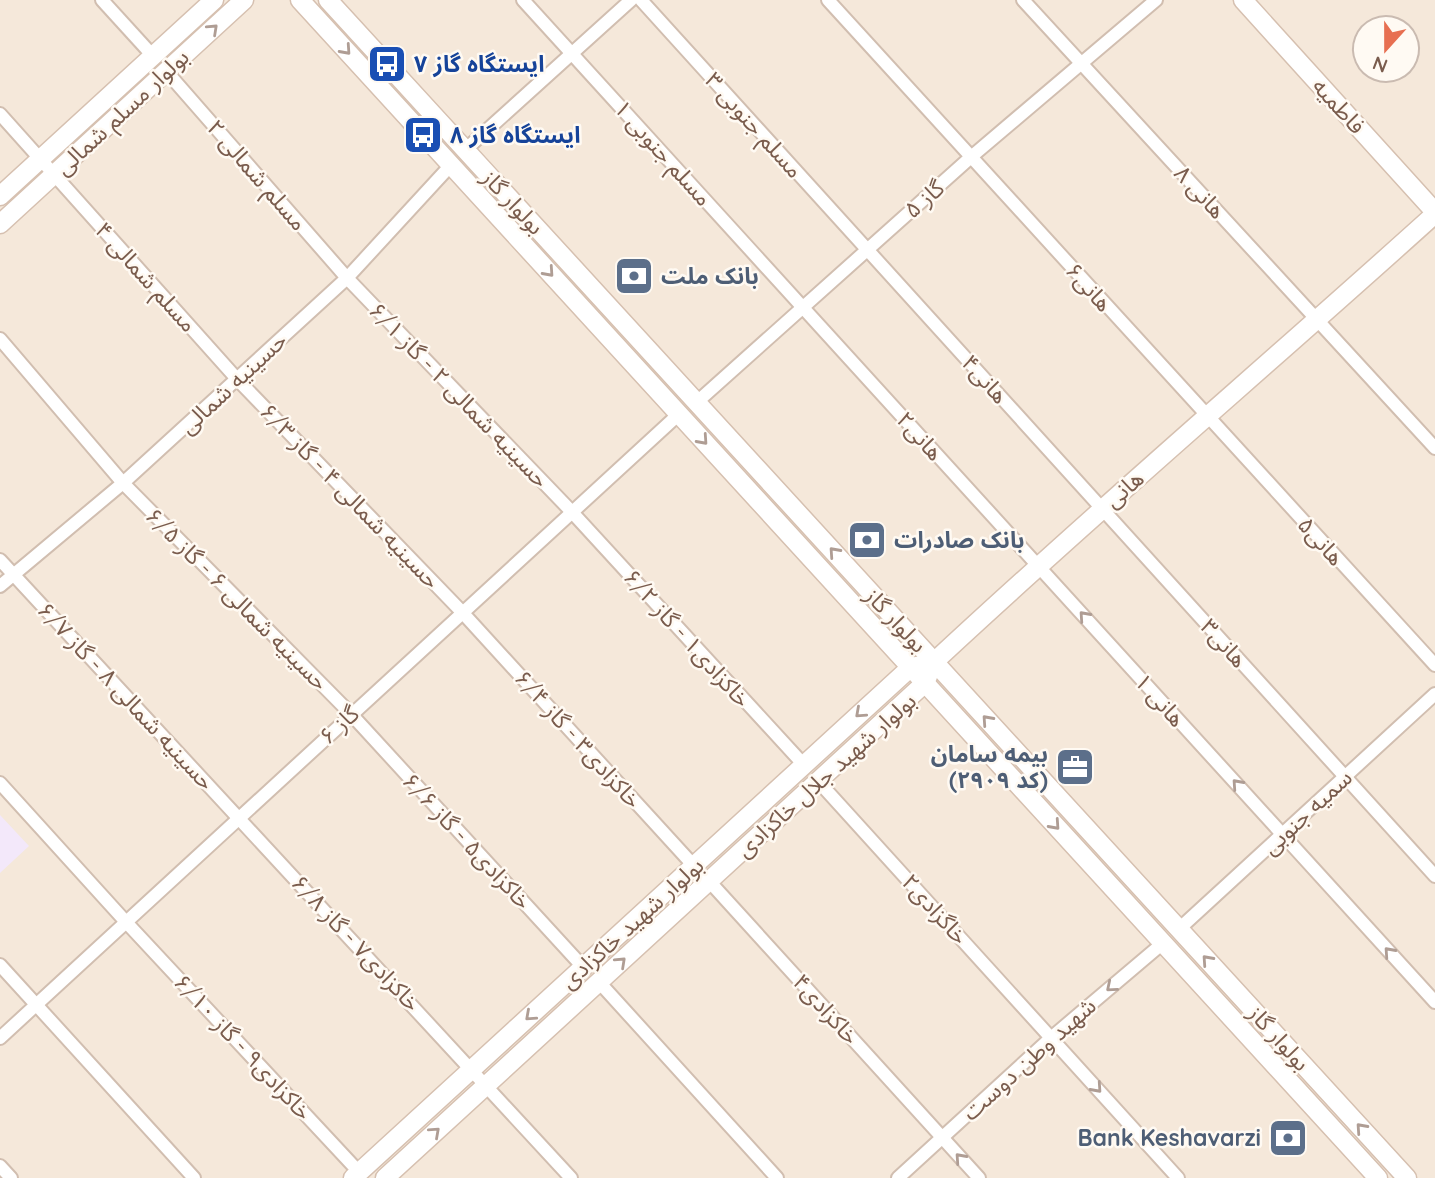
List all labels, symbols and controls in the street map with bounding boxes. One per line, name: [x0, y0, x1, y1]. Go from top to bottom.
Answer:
north arrow: [1351, 14, 1421, 84]
one-way arrow: [205, 25, 218, 37]
street label: بولوار مسلم شمالی: [49, 42, 197, 183]
one-way arrow: [338, 42, 350, 55]
bus stop icon: ایستگاه گاز ۷: [366, 43, 408, 85]
place label: ایستگاه گاز ۷: [414, 49, 544, 78]
text: N: [1369, 51, 1391, 79]
street label: مسلم جنوبی ۳: [697, 66, 810, 186]
street label: فاطمیه: [1307, 72, 1372, 140]
street label: ۱ مسلم جنوبی: [606, 94, 719, 214]
street label: مسلم شمالی ۲: [199, 113, 314, 238]
bus stop icon: ایستگاه گاز ۸: [402, 114, 444, 156]
place label: ایستگاه گاز ۸: [450, 120, 580, 149]
street label: هانی ۸: [1168, 159, 1232, 224]
street label: بولوار گاز: [475, 162, 551, 240]
street label: گاز ۵: [898, 173, 950, 224]
street label: مسلم شمالی ۴: [87, 216, 203, 340]
bank icon: بانک ملت: [613, 255, 655, 297]
street label: هانی۶: [1060, 256, 1119, 317]
place label: بانک ملت: [661, 261, 759, 290]
one-way arrow: [541, 264, 554, 277]
street label: حسینیه شمالی ۲ - گاز ۶/۱: [363, 296, 555, 493]
street label: حسینیه شمالی: [173, 325, 292, 440]
street label: هانی۴: [956, 348, 1015, 409]
street label: حسینیه شمالی ۴ - گاز ۶/۳: [254, 397, 446, 594]
street label: هانی۲: [891, 405, 950, 466]
one-way arrow: [695, 432, 707, 445]
street label: هانی: [1098, 464, 1149, 514]
street label: حسینیه شمالی ۶ - گاز ۶/۵: [140, 501, 335, 696]
street label: هانی۵: [1292, 510, 1351, 571]
bank icon: بانک صادرات: [846, 519, 888, 561]
place label: بانک صادرات: [894, 525, 1025, 554]
one-way arrow: [829, 547, 842, 560]
street label: خاکزادی۱ - گاز ۶/۲: [618, 563, 757, 713]
street label: بولوار گاز: [858, 580, 934, 658]
street label: حسینیه شمالی ۸ - گاز ۶/۷: [32, 596, 221, 796]
one-way arrow: [1080, 611, 1092, 624]
street label: هانی۳: [1195, 612, 1254, 673]
street label: خاکزادی۳ - گاز ۶/۴: [509, 664, 648, 814]
street label: هانی ۱: [1129, 667, 1192, 733]
street label: بولوار شهید جلال خاکزادی: [730, 686, 922, 863]
street label: گاز ۶: [313, 699, 365, 750]
one-way arrow: [855, 705, 868, 718]
one-way arrow: [983, 715, 996, 728]
place label: بیمه سامان (کد ۲۹۰۹): [931, 739, 1048, 794]
office icon: بیمه سامان (کد ۲۹۰۹): [1054, 746, 1096, 788]
street label: سمیه جنوبی: [1256, 763, 1358, 861]
street label: خاکزادی۵ - گاز ۶/۶: [397, 766, 538, 915]
one-way arrow: [1233, 779, 1245, 792]
one-way arrow: [1047, 817, 1059, 830]
street label: بولوار شهید خاکزادی: [554, 851, 709, 995]
street label: خاگزادی۲: [896, 867, 975, 950]
street label: خاکزادی۷ - گاز ۶/۸: [286, 868, 427, 1017]
one-way arrow: [1385, 947, 1397, 960]
one-way arrow: [1203, 955, 1215, 968]
one-way arrow: [613, 958, 626, 970]
street label: خاکزادی۴: [787, 967, 866, 1050]
street label: خاکزادی۹ - گاز ۶/۱۰: [168, 968, 319, 1126]
one-way arrow: [1106, 979, 1119, 991]
street label: شهید وطن دوست: [956, 991, 1102, 1126]
street label: بولوار گاز: [1242, 998, 1316, 1077]
one-way arrow: [525, 1008, 538, 1020]
one-way arrow: [1089, 1080, 1102, 1093]
bank icon: Bank Keshavarzi: [1267, 1117, 1309, 1159]
place label: Bank Keshavarzi: [1078, 1123, 1261, 1152]
one-way arrow: [1357, 1123, 1369, 1136]
one-way arrow: [427, 1128, 440, 1140]
one-way arrow: [956, 1153, 969, 1166]

